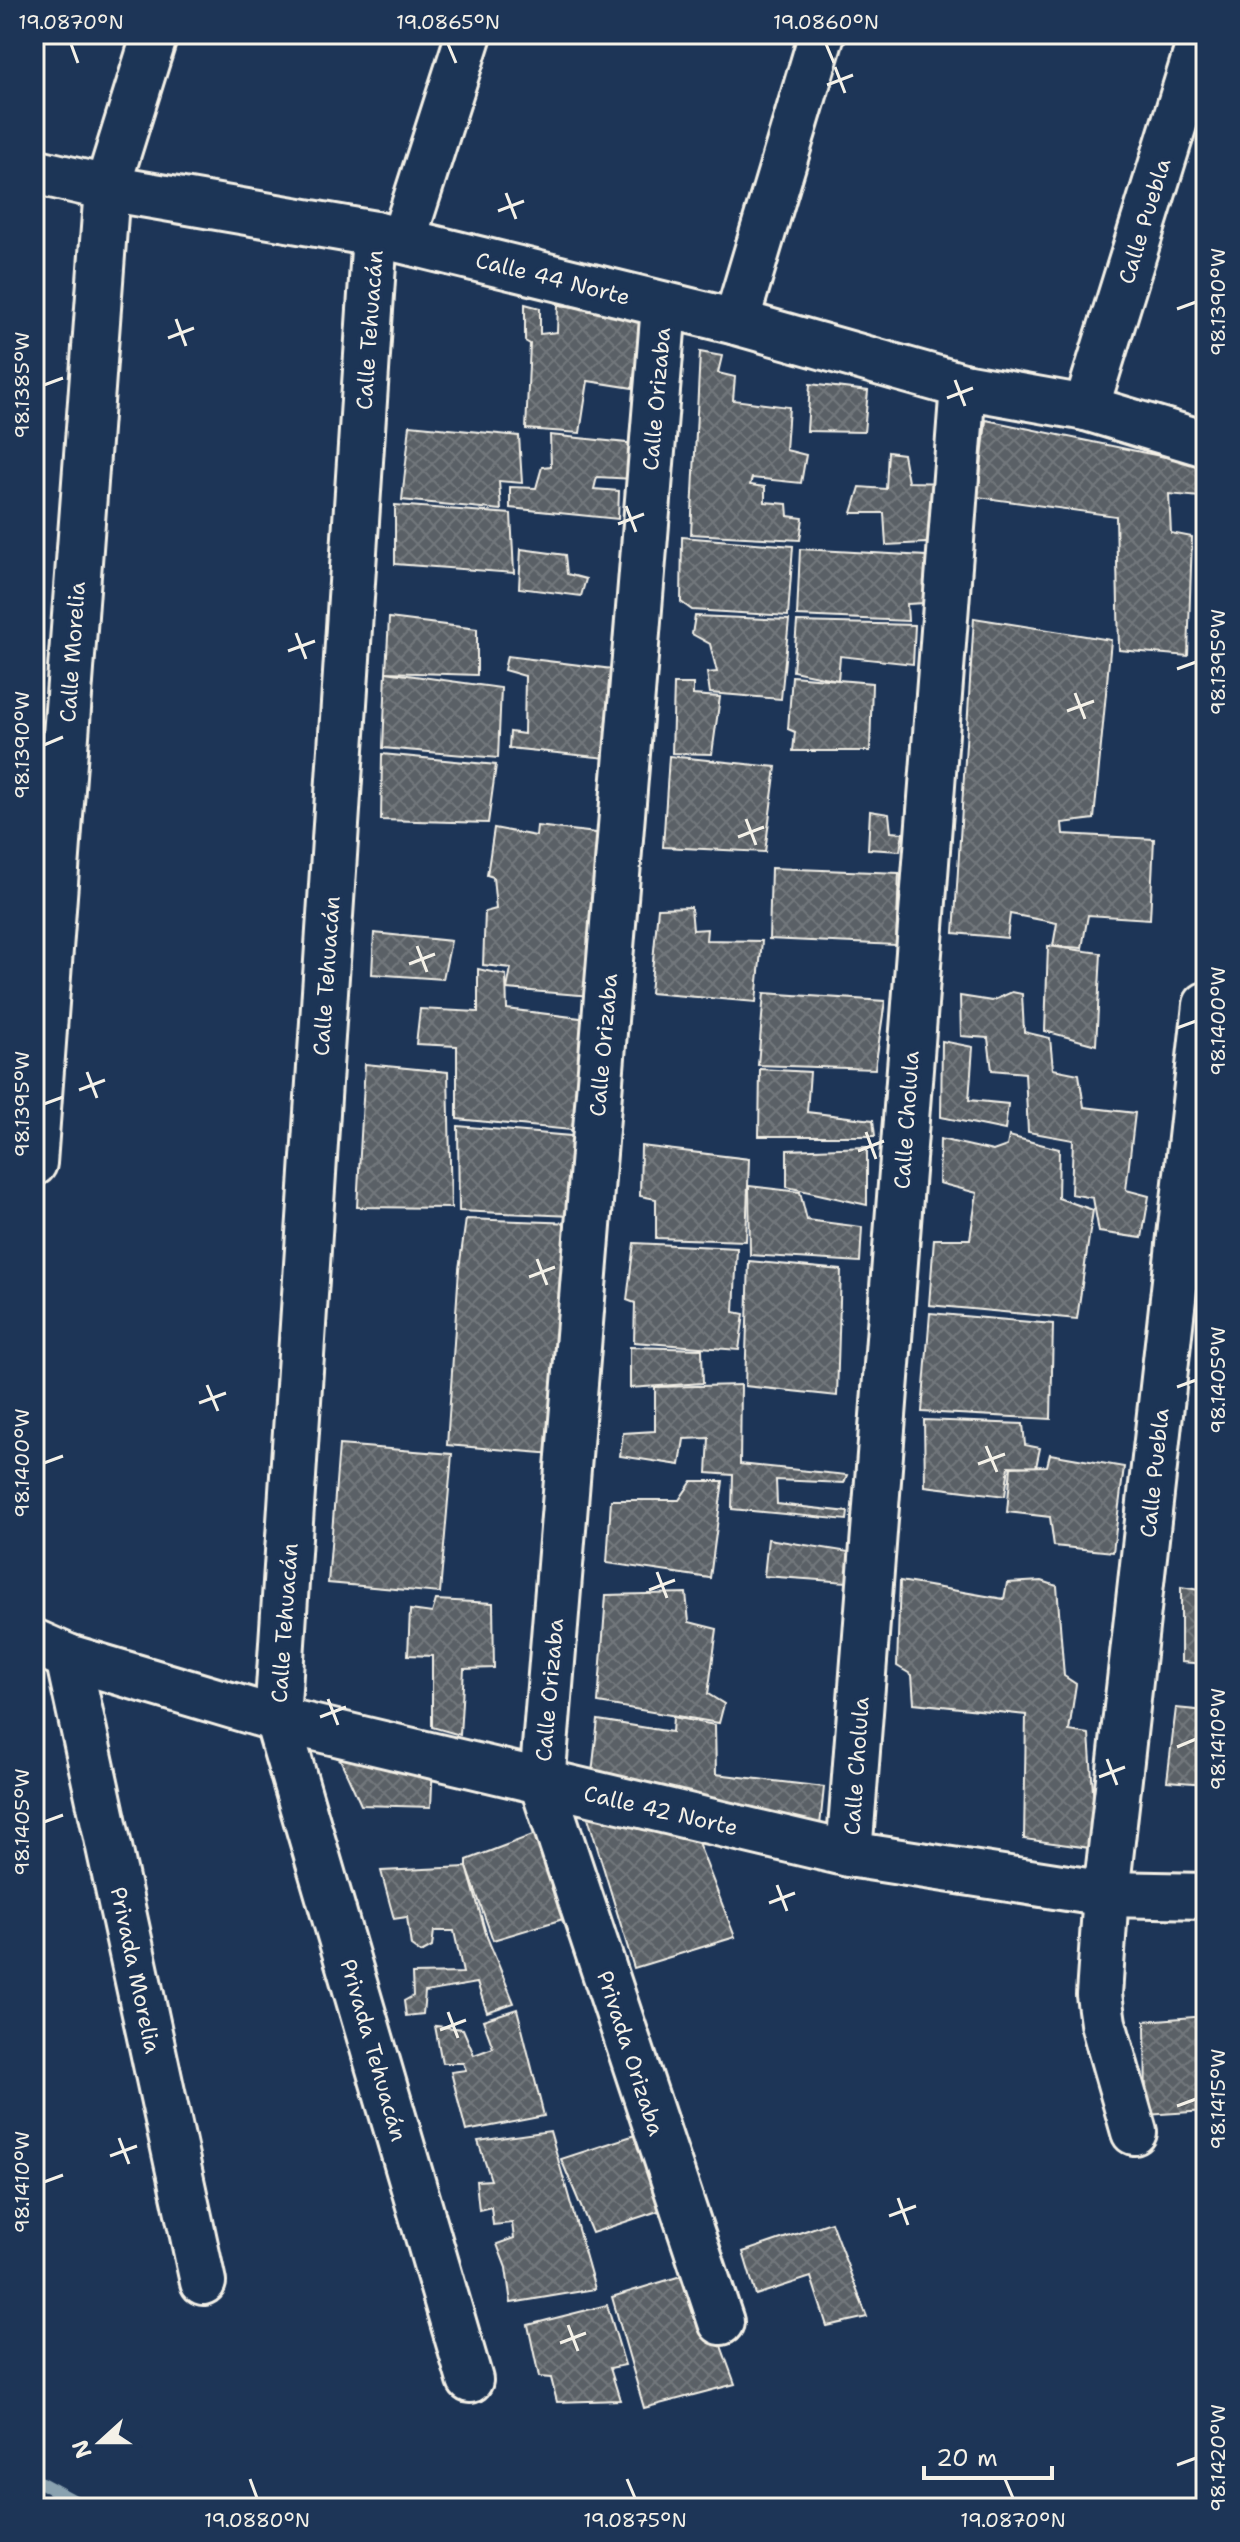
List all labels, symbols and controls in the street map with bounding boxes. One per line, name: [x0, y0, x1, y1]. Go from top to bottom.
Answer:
text: 19.0870°N: [18, 9, 124, 35]
text: 19.0865°N: [396, 9, 500, 35]
text: 19.0860°N: [773, 9, 879, 35]
street label: Calle Puebla: [1112, 154, 1177, 288]
street label: Calle 44 Norte: [473, 245, 633, 312]
text: 98.1390°W: [1205, 248, 1231, 356]
street label: Calle Tehuacán: [349, 249, 390, 411]
street label: Calle Orizaba: [636, 326, 677, 472]
text: 98.1385°W: [9, 332, 35, 438]
street label: Calle Morelia: [53, 580, 92, 724]
text: 98.1395°W: [1205, 609, 1231, 715]
text: 98.1390°W: [9, 691, 35, 799]
street label: Calle Tehuacán: [306, 895, 347, 1057]
text: 98.1400°W: [1205, 966, 1231, 1076]
street label: Calle Orizaba: [583, 972, 624, 1118]
street label: Calle Cholula: [887, 1049, 926, 1190]
text: 98.1395°W: [9, 1051, 35, 1157]
text: 98.1405°W: [1205, 1326, 1231, 1434]
street label: Calle Puebla: [1133, 1407, 1176, 1539]
text: 98.1400°W: [9, 1408, 35, 1518]
street label: Calle Tehuacán: [264, 1542, 305, 1704]
street label: Calle Orizaba: [529, 1617, 570, 1763]
text: 98.1410°W: [1205, 1688, 1231, 1790]
street label: Calle Cholula: [837, 1695, 876, 1836]
text: 98.1405°W: [9, 1768, 35, 1876]
street label: Calle 42 Norte: [581, 1779, 741, 1842]
street label: Privada Morelia: [104, 1884, 167, 2056]
street label: Privada Tehuacán: [334, 1956, 413, 2145]
street label: Privada Orizaba: [590, 1967, 671, 2140]
text: 98.1415°W: [1205, 2049, 1231, 2149]
text: 98.1410°W: [9, 2131, 35, 2233]
north arrow: [60, 2402, 140, 2482]
text: 98.1420°W: [1205, 2404, 1231, 2512]
scale bar: [924, 2430, 1052, 2480]
text: N: [65, 2436, 98, 2462]
text: 20 m: [936, 2442, 998, 2474]
text: 19.0880°N: [204, 2507, 310, 2533]
text: 19.0875°N: [583, 2507, 687, 2533]
text: 19.0870°N: [960, 2507, 1066, 2533]

